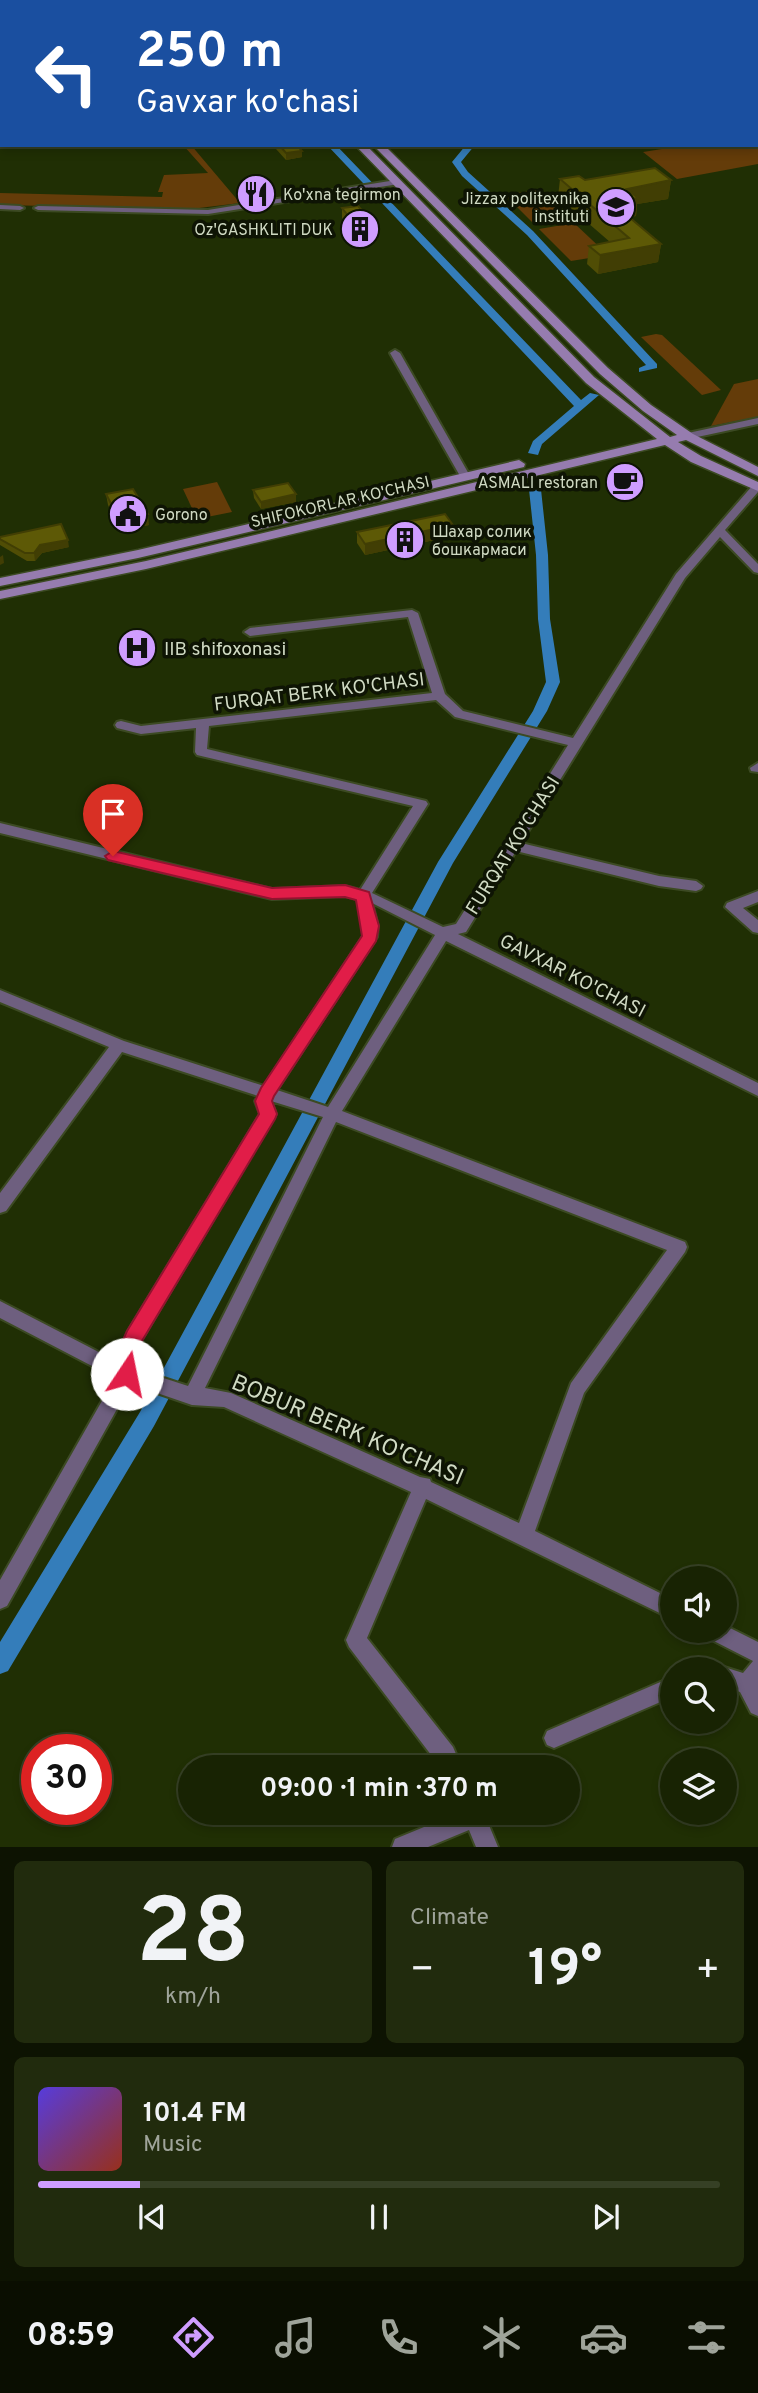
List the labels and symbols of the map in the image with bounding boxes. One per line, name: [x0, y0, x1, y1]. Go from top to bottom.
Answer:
restaurant icon: Ko'xna tegirmon: [235, 173, 277, 215]
place label: Ko'xna tegirmon: [283, 186, 401, 206]
school or university icon: Jizzax politexnika instituti: [595, 186, 637, 228]
place label: Jizzax politexnika instituti: [461, 190, 589, 228]
building icon: Oz'GASHKLITI DUK: [339, 208, 381, 250]
place label: Oz'GASHKLITI DUK: [194, 221, 333, 241]
cafe icon: ASMALI restoran: [604, 461, 646, 503]
street label: SHIFOKORLAR KO'CHASI: [249, 473, 432, 533]
place label: ASMALI restoran: [478, 474, 598, 494]
public building icon: Gorono: [107, 493, 149, 535]
place label: Gorono: [155, 506, 208, 526]
building icon: Шахар солик бошкармаси: [384, 519, 426, 561]
place label: Шахар солик бошкармаси: [432, 523, 532, 561]
hospital icon: IIB shifoxonasi: [116, 627, 158, 669]
place label: IIB shifoxonasi: [164, 638, 286, 662]
street label: FURQAT BERK KO'CHASI: [213, 668, 426, 718]
street label: FURQAT KO'CHASI: [461, 772, 566, 920]
pin: [83, 784, 143, 856]
street label: GAVXAR KO'CHASI: [495, 930, 649, 1024]
position arrow: [90, 1337, 164, 1411]
street label: BOBUR BERK KO'CHASI: [227, 1369, 467, 1493]
speed limit sign: 30: [21, 1734, 112, 1825]

